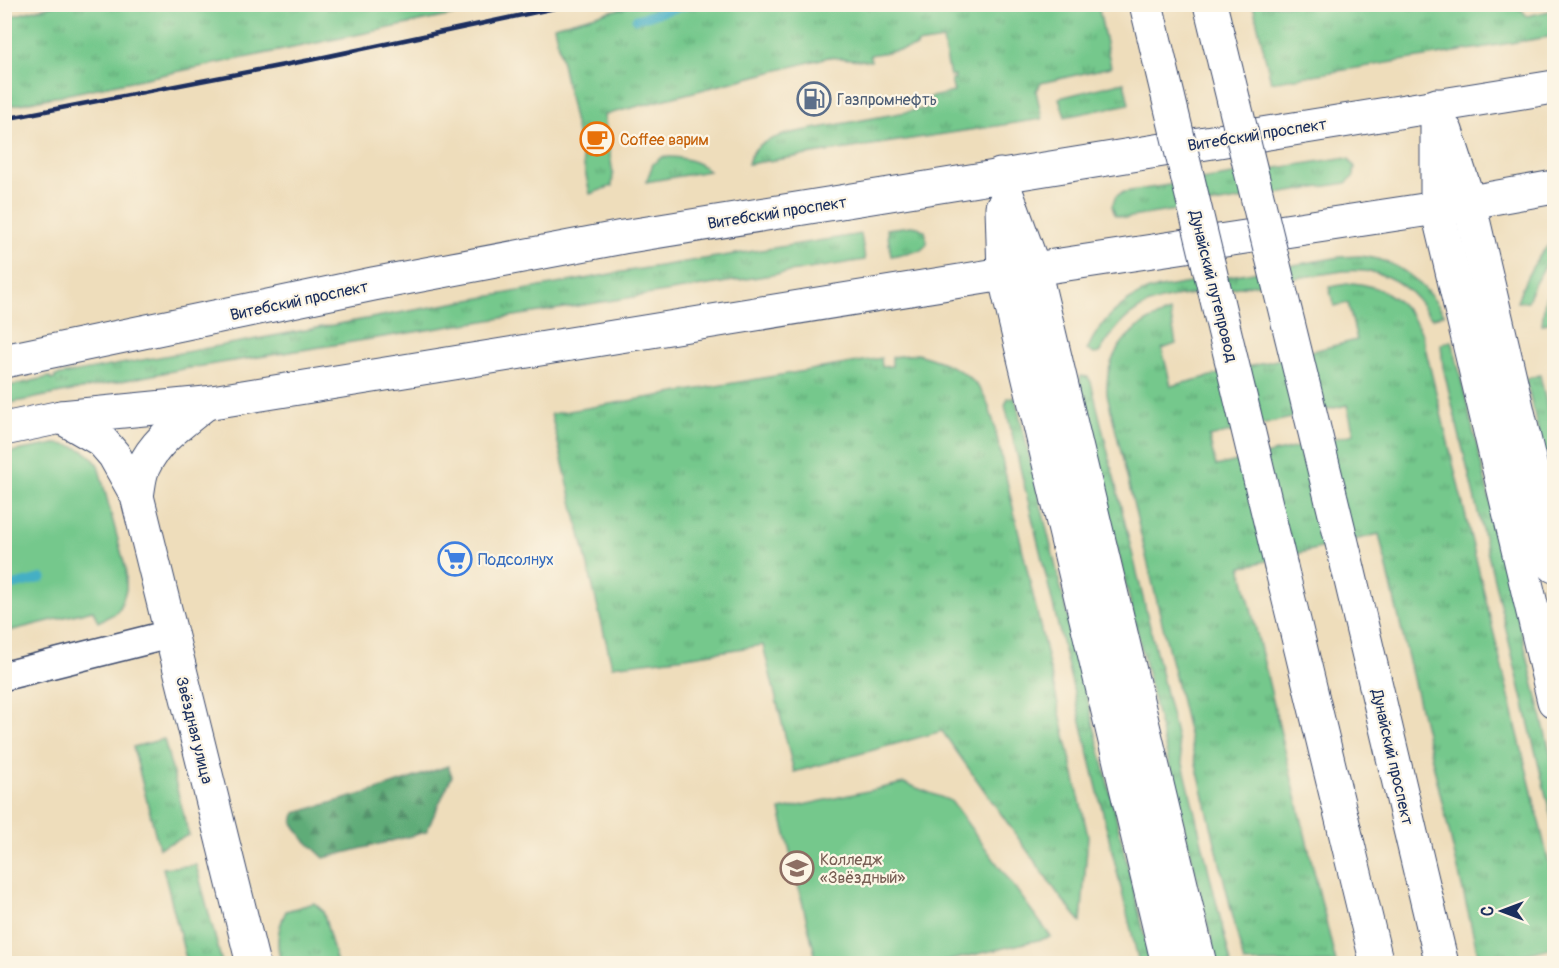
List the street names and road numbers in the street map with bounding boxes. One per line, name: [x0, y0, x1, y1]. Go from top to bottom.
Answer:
street label: Витебский проспект: [1186, 114, 1328, 156]
street label: Витебский проспект: [706, 192, 848, 234]
street label: Дунайский путепровод: [1184, 207, 1242, 364]
street label: Витебский проспект: [228, 277, 370, 325]
street label: Звёздная улица: [171, 675, 217, 786]
street label: Дунайский проспект: [1366, 686, 1417, 827]

